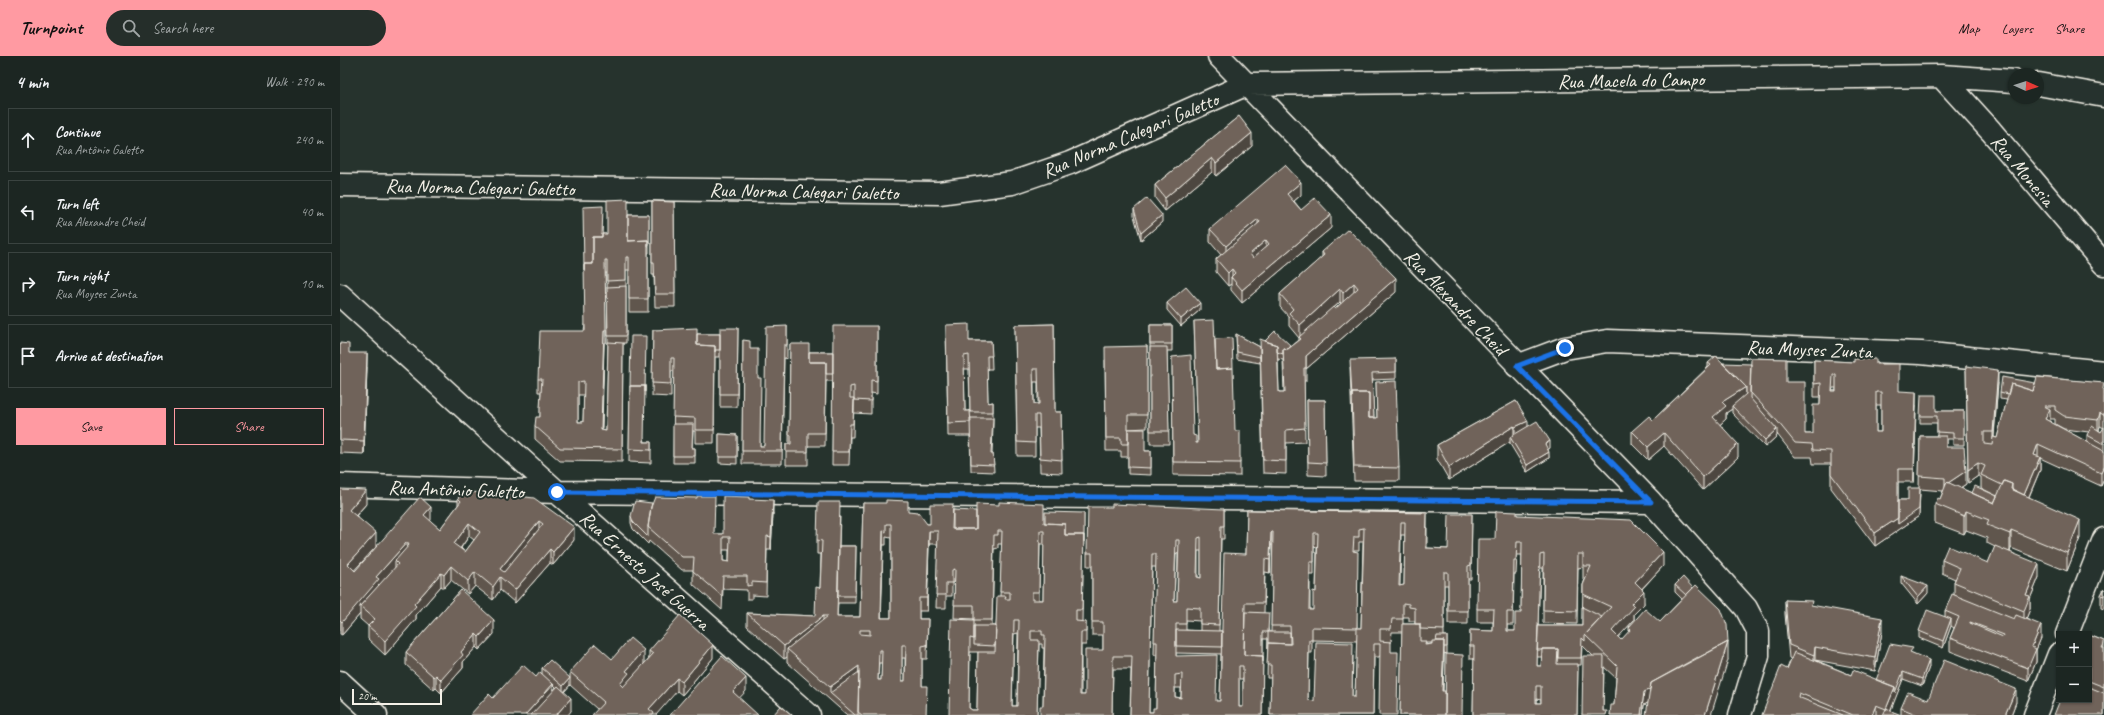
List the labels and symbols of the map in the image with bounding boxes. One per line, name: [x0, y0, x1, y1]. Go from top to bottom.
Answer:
street label: Rua Macela do Campo: [1557, 67, 1706, 94]
north arrow: [2008, 68, 2044, 104]
street label: Rua Norma Calegari Galetto: [1038, 86, 1224, 184]
street label: Rua Monesia: [1985, 129, 2061, 213]
street label: Rua Norma Calegari Galetto: [385, 173, 577, 202]
street label: Rua Norma Calegari Galetto: [709, 177, 901, 206]
street label: Rua Alexandre Cheid: [1399, 244, 1515, 363]
street label: Rua Moyses Zunta: [1746, 335, 1874, 364]
route end: [1556, 339, 1574, 357]
street label: Rua Antônio Galetto: [388, 475, 526, 504]
route start: [548, 483, 566, 501]
street label: Rua Ernesto José Guerra: [574, 505, 716, 637]
scale bar: [352, 687, 442, 706]

